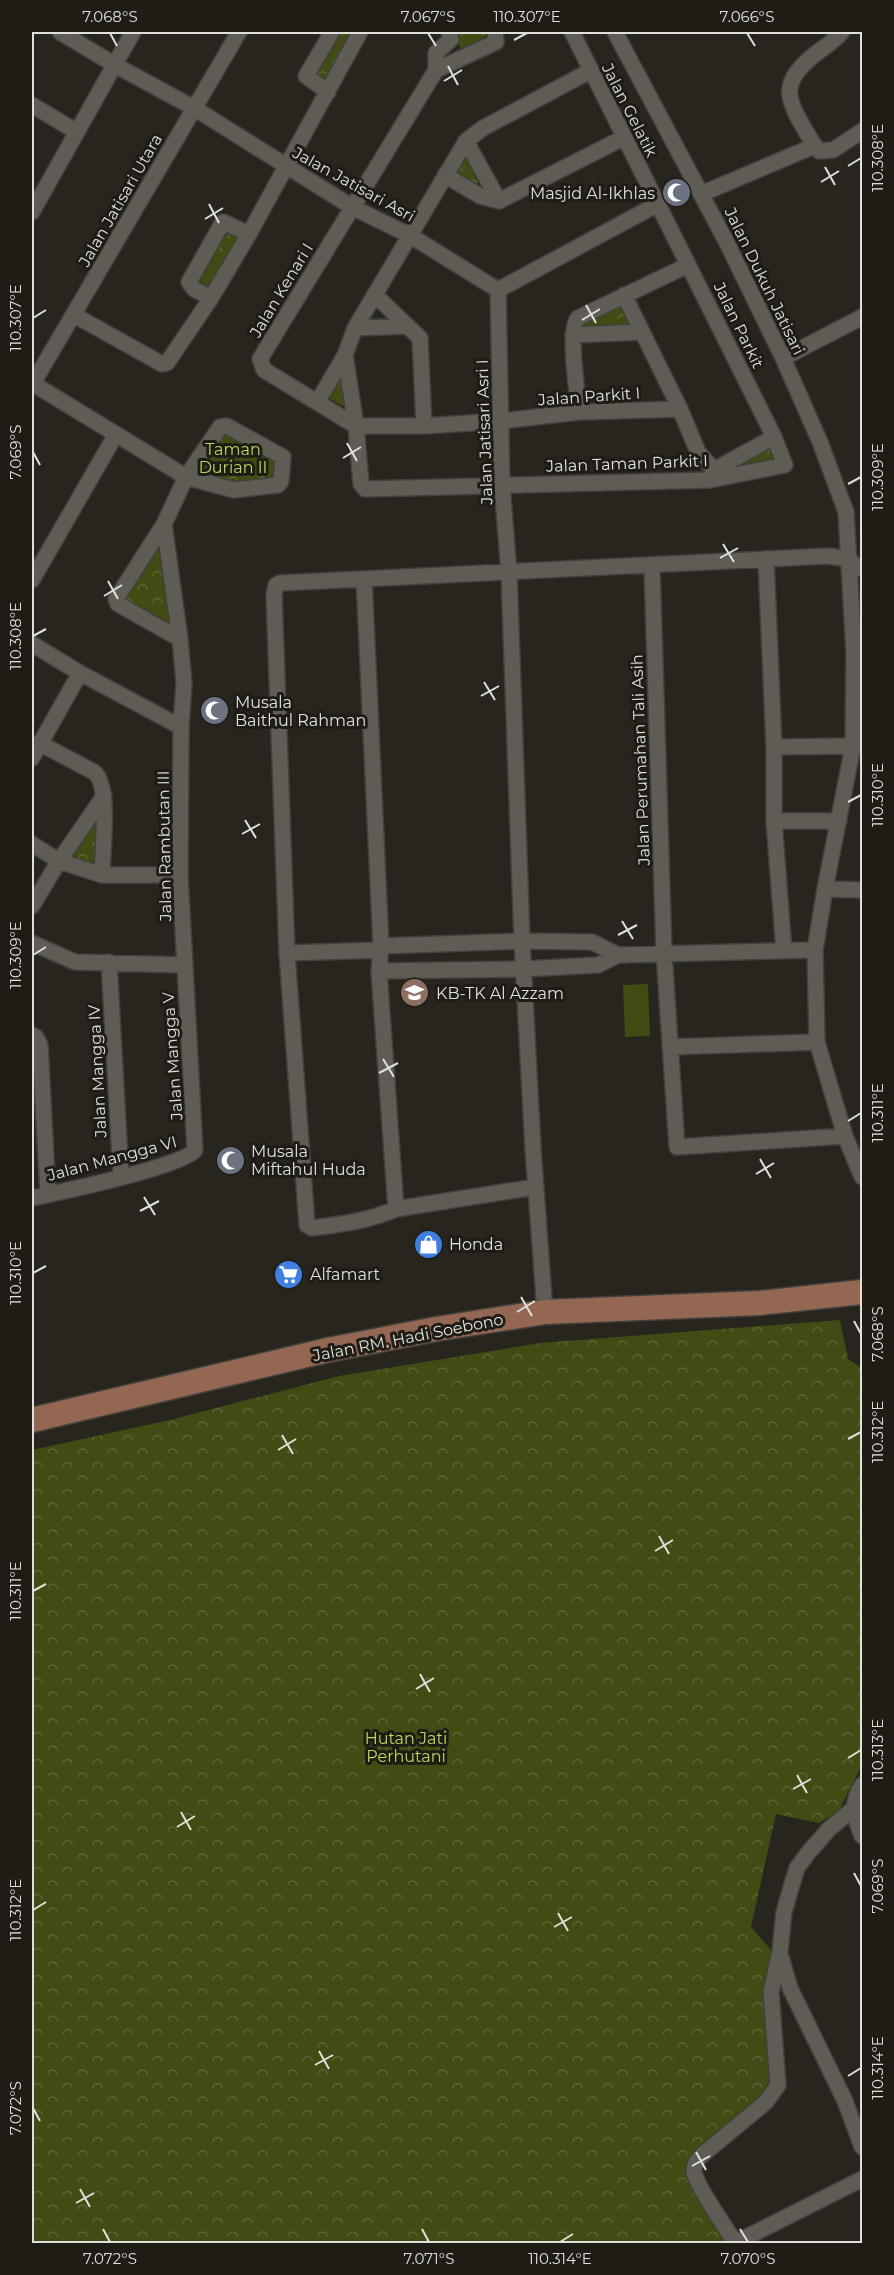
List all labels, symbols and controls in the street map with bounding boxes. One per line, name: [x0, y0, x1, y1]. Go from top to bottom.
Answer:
text: 7.068°S: [82, 7, 138, 26]
text: 7.067°S: [401, 7, 455, 26]
text: 110.307°E: [493, 7, 561, 26]
text: 7.066°S: [720, 7, 774, 26]
street label: Jalan Gelatik: [597, 59, 661, 161]
text: 110.308°E: [868, 124, 887, 192]
street label: Jalan Jatisari Utara: [74, 131, 166, 271]
street label: Jalan Jatisari Asri: [289, 143, 418, 226]
mosque icon: Masjid Al-Ikhlas: [660, 177, 692, 209]
place label: Masjid Al-Ikhlas: [530, 184, 655, 203]
street label: Jalan Dukuh Jatisari: [720, 204, 808, 358]
street label: Jalan Kenari I: [245, 240, 317, 342]
street label: Jalan Parkit: [709, 278, 768, 372]
text: 110.307°E: [6, 284, 25, 352]
street label: Jalan Jatisari Asri I: [472, 359, 497, 506]
street label: Jalan Parkit I: [536, 383, 641, 410]
text: 7.069°S: [6, 424, 25, 480]
park label: Taman Durian II: [199, 440, 267, 477]
text: 110.309°E: [868, 443, 887, 511]
street label: Jalan Taman Parkit I: [545, 451, 708, 476]
text: 110.308°E: [6, 602, 25, 670]
street label: Jalan Perumahan Tali Asih: [627, 654, 654, 867]
place label: Musala Baithul Rahman: [235, 693, 366, 730]
mosque icon: Musala Baithul Rahman: [198, 695, 230, 727]
text: 110.310°E: [868, 763, 887, 827]
street label: Jalan Rambutan III: [154, 770, 175, 923]
text: 110.309°E: [6, 921, 25, 989]
school or university icon: KB-TK Al Azzam: [399, 977, 431, 1009]
place label: KB-TK Al Azzam: [436, 984, 564, 1003]
street label: Jalan Mangga V: [158, 990, 187, 1122]
street label: Jalan Mangga IV: [84, 1003, 111, 1139]
text: 110.311°E: [868, 1083, 887, 1143]
street label: Jalan Mangga VI: [44, 1132, 179, 1185]
place label: Musala Miftahul Huda: [251, 1142, 366, 1179]
mosque icon: Musala Miftahul Huda: [214, 1144, 246, 1176]
shop icon: Honda: [412, 1228, 444, 1260]
place label: Honda: [449, 1235, 503, 1254]
text: 110.310°E: [6, 1241, 25, 1305]
supermarket icon: Alfamart: [273, 1258, 305, 1290]
place label: Alfamart: [310, 1265, 381, 1284]
text: 7.068°S: [868, 1306, 887, 1362]
street label: Jalan RM. Hadi Soebono: [310, 1310, 505, 1365]
text: 110.312°E: [868, 1401, 887, 1463]
text: 110.311°E: [6, 1561, 25, 1621]
text: 110.313°E: [868, 1719, 887, 1781]
park label: Hutan Jati Perhutani: [365, 1729, 447, 1766]
text: 7.069°S: [868, 1858, 887, 1914]
text: 110.312°E: [6, 1879, 25, 1941]
text: 110.314°E: [868, 2036, 887, 2100]
text: 7.072°S: [6, 2081, 25, 2135]
text: 7.072°S: [83, 2249, 137, 2268]
text: 7.071°S: [403, 2249, 455, 2268]
text: 110.314°E: [528, 2249, 592, 2268]
text: 7.070°S: [720, 2249, 776, 2268]

